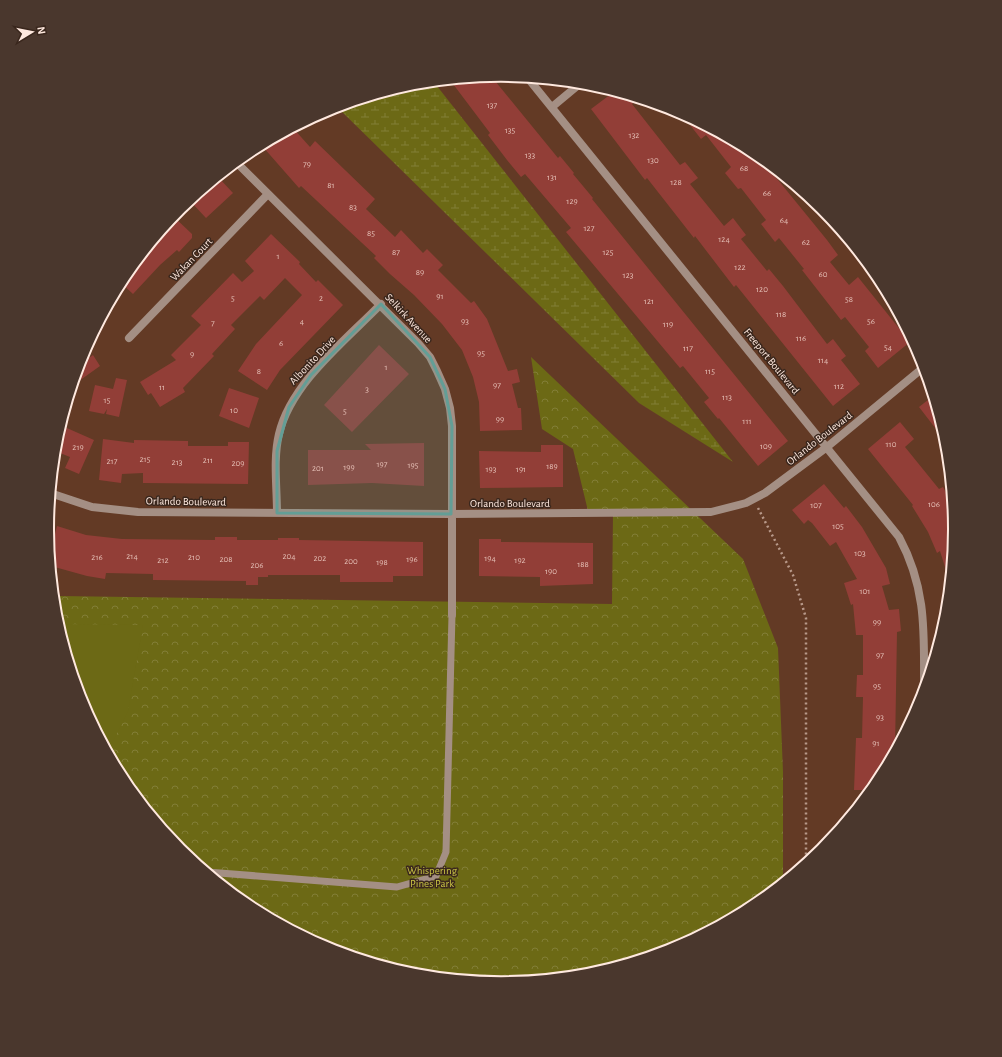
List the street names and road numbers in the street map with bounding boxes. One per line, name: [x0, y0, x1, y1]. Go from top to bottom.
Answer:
street label: Wakan Court: [168, 235, 215, 283]
street label: Selkirk Avenue: [383, 292, 434, 345]
street label: Freeport Boulevard: [742, 326, 802, 397]
street label: Albonito Drive: [287, 334, 337, 387]
street label: Orlando Boulevard: [784, 409, 854, 467]
street label: Orlando Boulevard: [146, 495, 226, 508]
street label: Orlando Boulevard: [470, 498, 550, 509]

